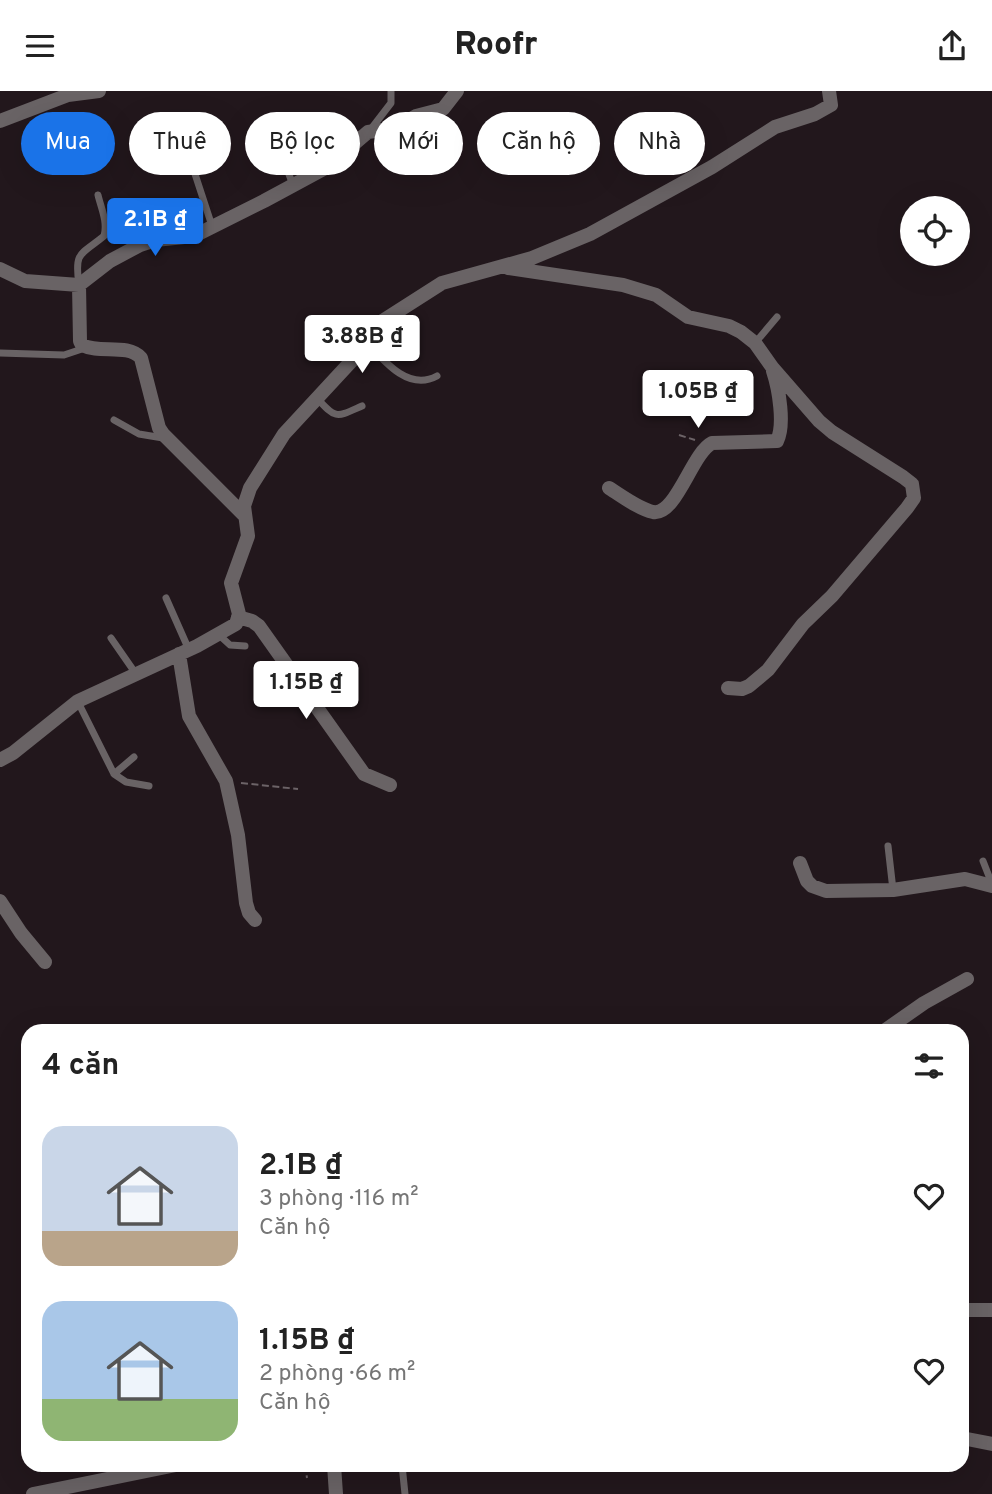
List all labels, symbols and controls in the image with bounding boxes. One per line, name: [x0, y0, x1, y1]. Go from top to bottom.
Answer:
text: Roofr: [454, 26, 538, 66]
icon: menu: [21, 27, 59, 65]
icon: share: [933, 27, 971, 65]
chip: Mua: [21, 112, 115, 175]
chip: Thuê: [129, 112, 231, 175]
chip: Bộ lọc: [245, 112, 360, 175]
chip: Mới: [374, 112, 463, 175]
chip: Căn hộ: [477, 112, 600, 175]
chip: Nhà: [614, 112, 705, 175]
map controls: [900, 196, 970, 266]
button: locate: [900, 196, 970, 266]
pin: 2.1B ₫: [98, 199, 212, 258]
text: 2.1B ₫: [123, 206, 187, 235]
pin: 3.88B ₫: [297, 315, 427, 375]
text: 3.88B ₫: [321, 323, 403, 352]
pin: 1.05B ₫: [633, 371, 763, 430]
text: 1.05B ₫: [659, 378, 737, 407]
pin: 1.15B ₫: [241, 661, 371, 721]
text: 1.15B ₫: [269, 669, 343, 698]
icon: filters: [910, 1047, 948, 1085]
text: 4 căn: [42, 1048, 119, 1085]
text: 2.1B ₫: [259, 1148, 342, 1185]
icon: home: [98, 1154, 182, 1238]
icon: heart: [910, 1177, 948, 1215]
text: 3 phòng · 116 m²: [259, 1185, 419, 1214]
text: Căn hộ: [259, 1214, 331, 1243]
text: 1.15B ₫: [259, 1323, 354, 1360]
icon: home: [98, 1329, 182, 1413]
icon: heart: [910, 1352, 948, 1390]
text: 2 phòng · 66 m²: [259, 1360, 415, 1389]
text: Căn hộ: [259, 1389, 331, 1418]

